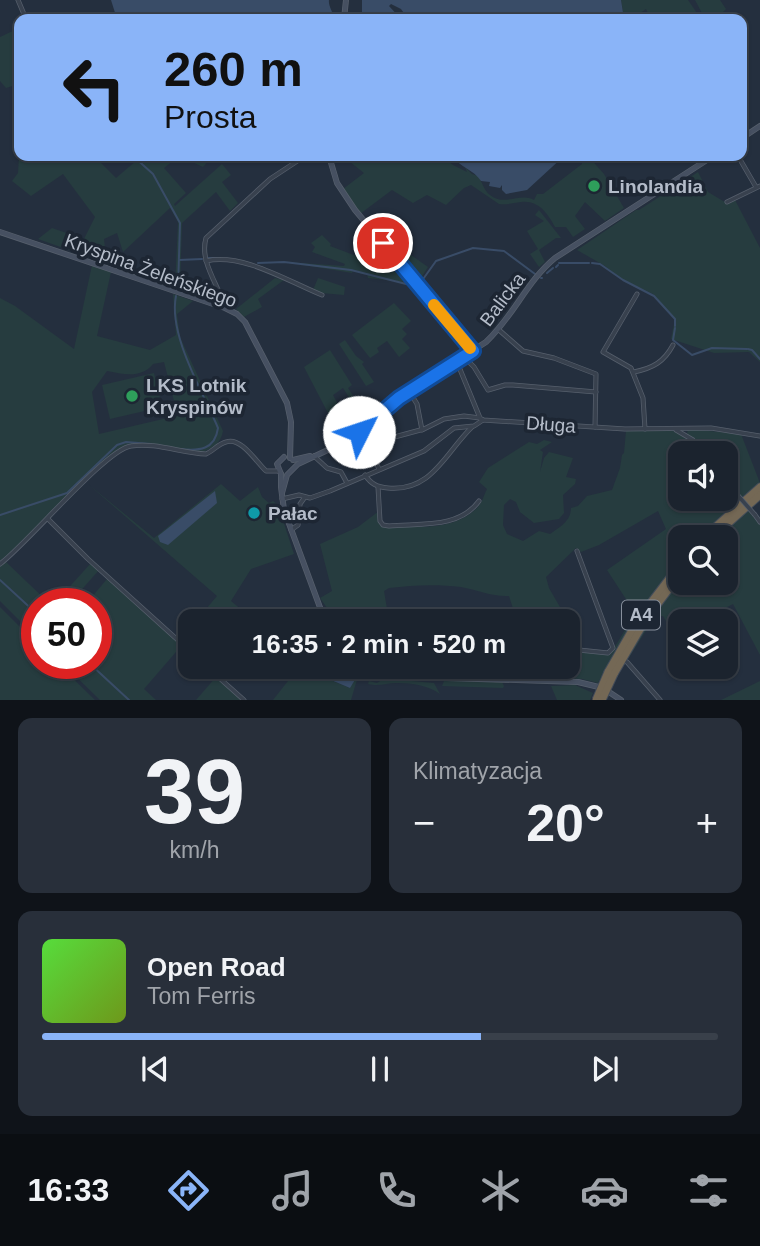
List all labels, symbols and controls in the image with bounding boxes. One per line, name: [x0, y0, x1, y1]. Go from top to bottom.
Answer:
icon: left: [49, 42, 140, 133]
text: 260 m: [164, 42, 303, 96]
text: Prosta: [164, 99, 256, 135]
place label: Linolandia: [608, 176, 703, 197]
marker: Linolandia: [586, 178, 602, 194]
pin: [353, 213, 413, 273]
icon: arrive: [364, 224, 402, 262]
street label: Kryspina Żeleńskiego: [62, 230, 240, 311]
street label: Balicka: [476, 268, 529, 330]
place label: LKS Lotnik Kryspinów: [146, 375, 247, 418]
marker: LKS Lotnik Kryspinów: [124, 388, 140, 404]
position arrow: [322, 395, 396, 469]
street label: Długa: [525, 412, 577, 437]
map controls: [668, 441, 738, 679]
button: sound: [668, 441, 738, 511]
place label: Pałac: [268, 503, 318, 524]
marker: Pałac: [246, 505, 262, 521]
button: search: [668, 525, 738, 595]
speed limit sign: 50: [21, 588, 112, 679]
road number: A4: [622, 600, 660, 630]
button: layers: [668, 609, 738, 679]
text: 16:35 · 2 min · 520 m: [252, 629, 506, 659]
text: 39: [144, 741, 245, 842]
text: Klimatyzacja: [413, 758, 542, 784]
text: 20°: [526, 794, 605, 852]
text: −: [413, 802, 435, 844]
text: +: [696, 802, 718, 844]
text: km/h: [170, 837, 219, 863]
text: Open Road: [147, 952, 286, 982]
text: Tom Ferris: [147, 983, 256, 1009]
icon: previous: [136, 1050, 174, 1088]
icon: pause: [361, 1050, 399, 1088]
icon: next: [586, 1050, 624, 1088]
icon: directions: [164, 1166, 213, 1215]
icon: music: [268, 1166, 317, 1215]
icon: phone: [372, 1166, 421, 1215]
icon: climate: [476, 1166, 525, 1215]
icon: car: [580, 1166, 629, 1215]
icon: filters: [684, 1166, 733, 1215]
text: 16:33: [27, 1172, 109, 1208]

